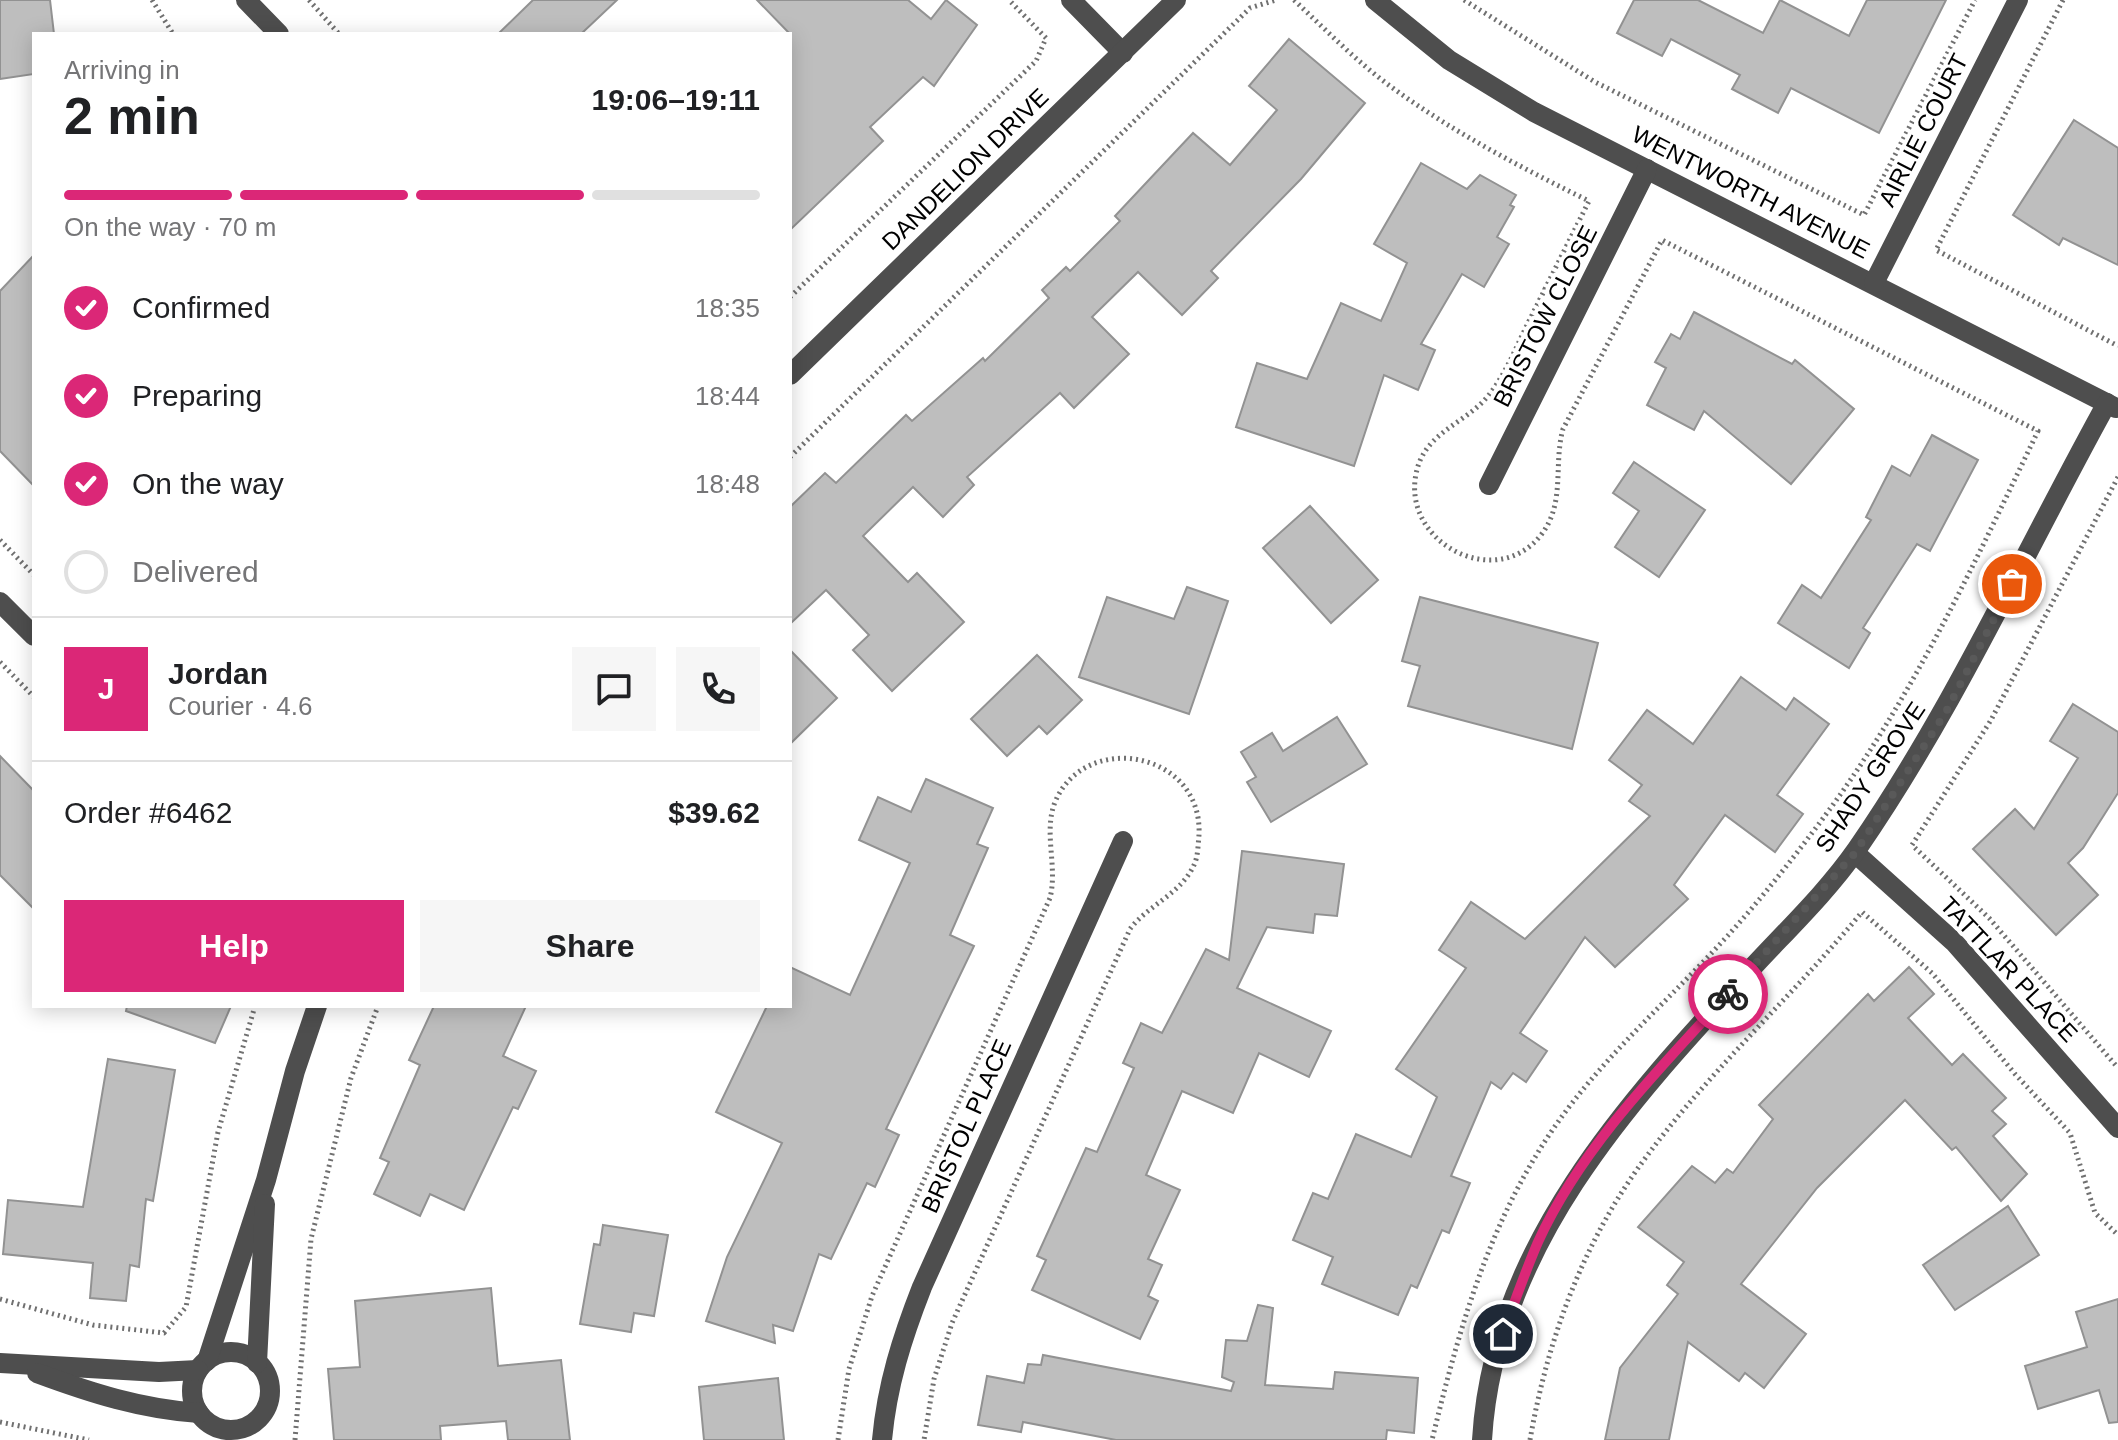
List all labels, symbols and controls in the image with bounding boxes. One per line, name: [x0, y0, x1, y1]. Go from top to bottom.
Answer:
street label: AIRLIE COURT: [1873, 49, 1973, 211]
text: Arriving in: [64, 55, 180, 85]
text: 19:06–19:11: [592, 83, 760, 116]
street label: DANDELION DRIVE: [876, 83, 1054, 255]
text: 2 min: [64, 87, 200, 145]
street label: WENTWORTH AVENUE: [1628, 120, 1874, 264]
text: On the way · 70 m: [64, 212, 276, 242]
street label: BRISTOW CLOSE: [1488, 221, 1602, 411]
icon: check: [64, 286, 108, 330]
text: Confirmed: [132, 291, 270, 324]
text: 18:35: [695, 293, 760, 323]
icon: check: [64, 374, 108, 418]
text: Preparing: [132, 379, 262, 412]
text: 18:44: [695, 381, 760, 411]
icon: check: [64, 462, 108, 506]
text: On the way: [132, 467, 284, 500]
text: 18:48: [695, 469, 760, 499]
pin: [1978, 550, 2046, 618]
text: Delivered: [132, 555, 259, 588]
icon: bag: [1990, 562, 2034, 606]
button: chat: [572, 647, 656, 731]
button: phone: [676, 647, 760, 731]
text: Jordan: [168, 657, 268, 690]
text: J: [98, 672, 114, 705]
text: Courier · 4.6: [168, 691, 313, 721]
street label: SHADY GROVE: [1810, 697, 1930, 857]
text: Order #6462: [64, 796, 232, 829]
text: $39.62: [668, 796, 760, 829]
street label: TATTLAR PLACE: [1935, 891, 2083, 1047]
button: Help: [64, 900, 404, 992]
button: Share: [420, 900, 760, 992]
courier: [1688, 954, 1768, 1034]
icon: bike: [1706, 972, 1750, 1016]
street label: BRISTOL PLACE: [916, 1035, 1016, 1217]
pin: [1469, 1300, 1537, 1368]
icon: home: [1481, 1312, 1525, 1356]

